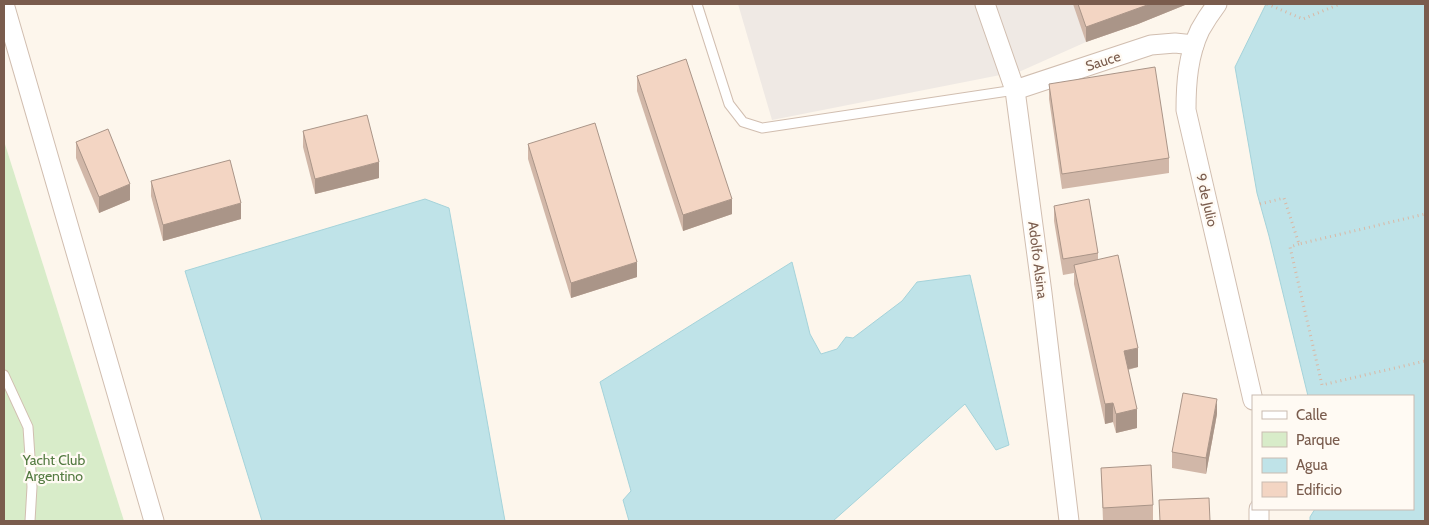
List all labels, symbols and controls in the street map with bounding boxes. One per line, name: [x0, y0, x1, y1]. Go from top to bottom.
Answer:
street label: Sauce: [1083, 47, 1123, 75]
street label: 9 de Julio: [1192, 172, 1222, 229]
street label: Adolfo Alsina: [1024, 220, 1052, 300]
legend: [1252, 395, 1414, 510]
text: Calle: [1296, 406, 1327, 424]
text: Parque: [1296, 431, 1340, 449]
park label: Yacht Club Argentino: [22, 451, 85, 485]
text: Agua: [1296, 456, 1328, 474]
text: Edificio: [1296, 481, 1342, 499]

